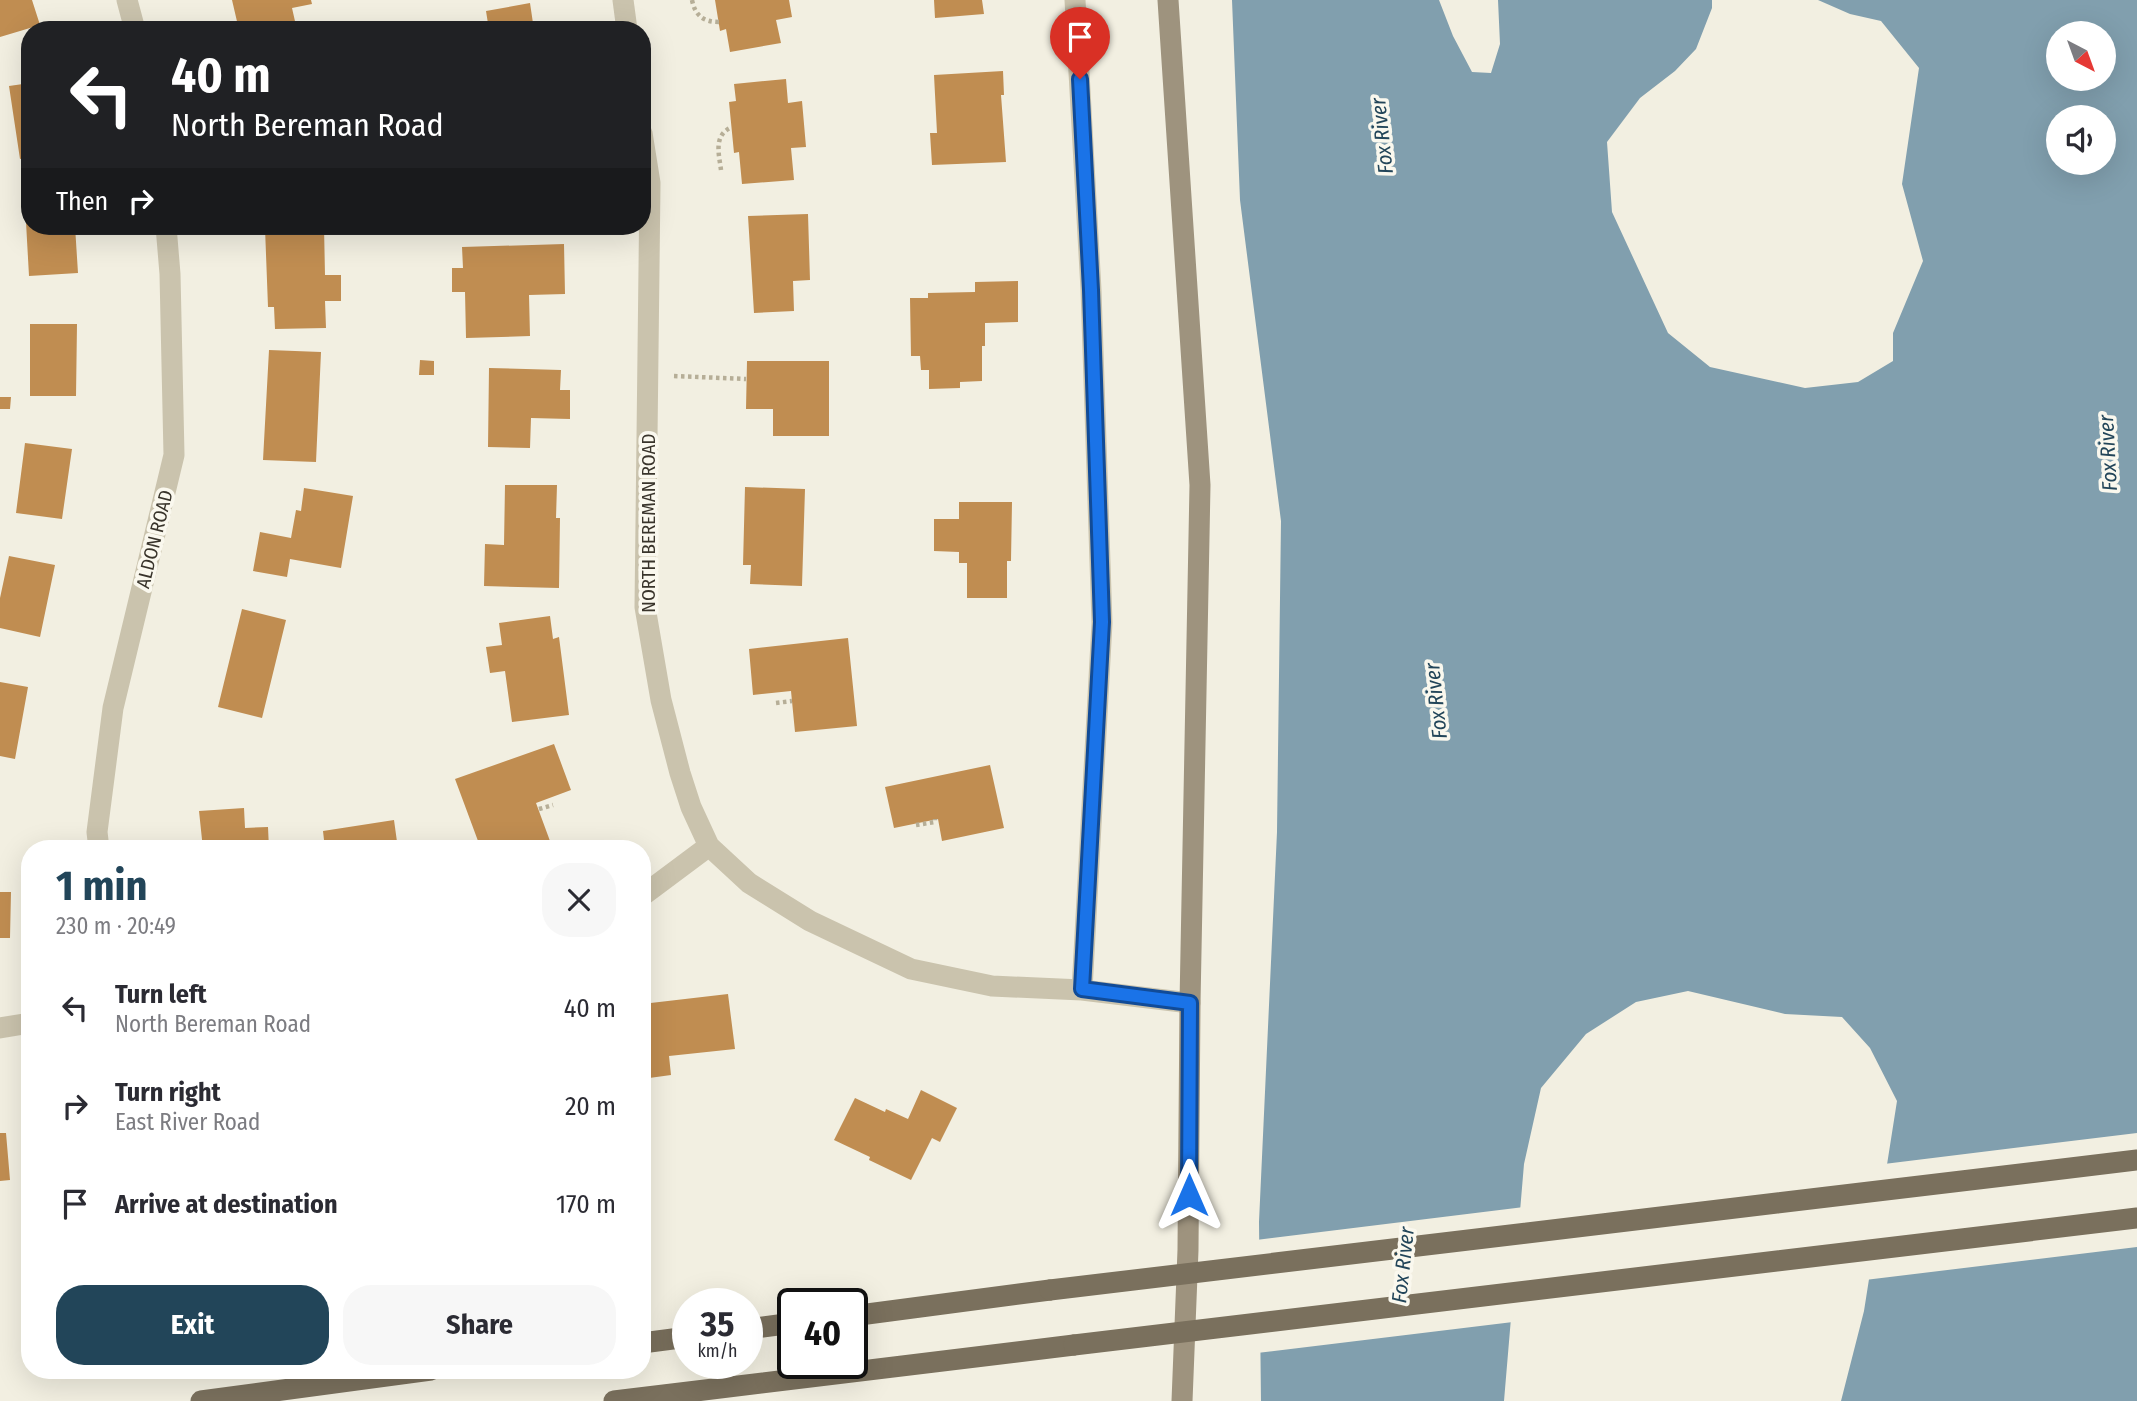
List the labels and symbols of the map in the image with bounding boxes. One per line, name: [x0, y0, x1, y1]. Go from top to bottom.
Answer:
pin: [1050, 7, 1110, 79]
north arrow: [2046, 21, 2116, 91]
water label: Fox River: [1365, 96, 1399, 175]
water label: Fox River: [2093, 413, 2123, 492]
street label: NORTH BEREMAN ROAD: [637, 433, 660, 613]
street label: ALDON ROAD: [131, 488, 178, 591]
water label: Fox River: [1419, 661, 1453, 740]
position arrow: [1152, 1158, 1226, 1232]
water label: Fox River: [1386, 1225, 1420, 1304]
speed limit sign: 40: [777, 1288, 868, 1379]

